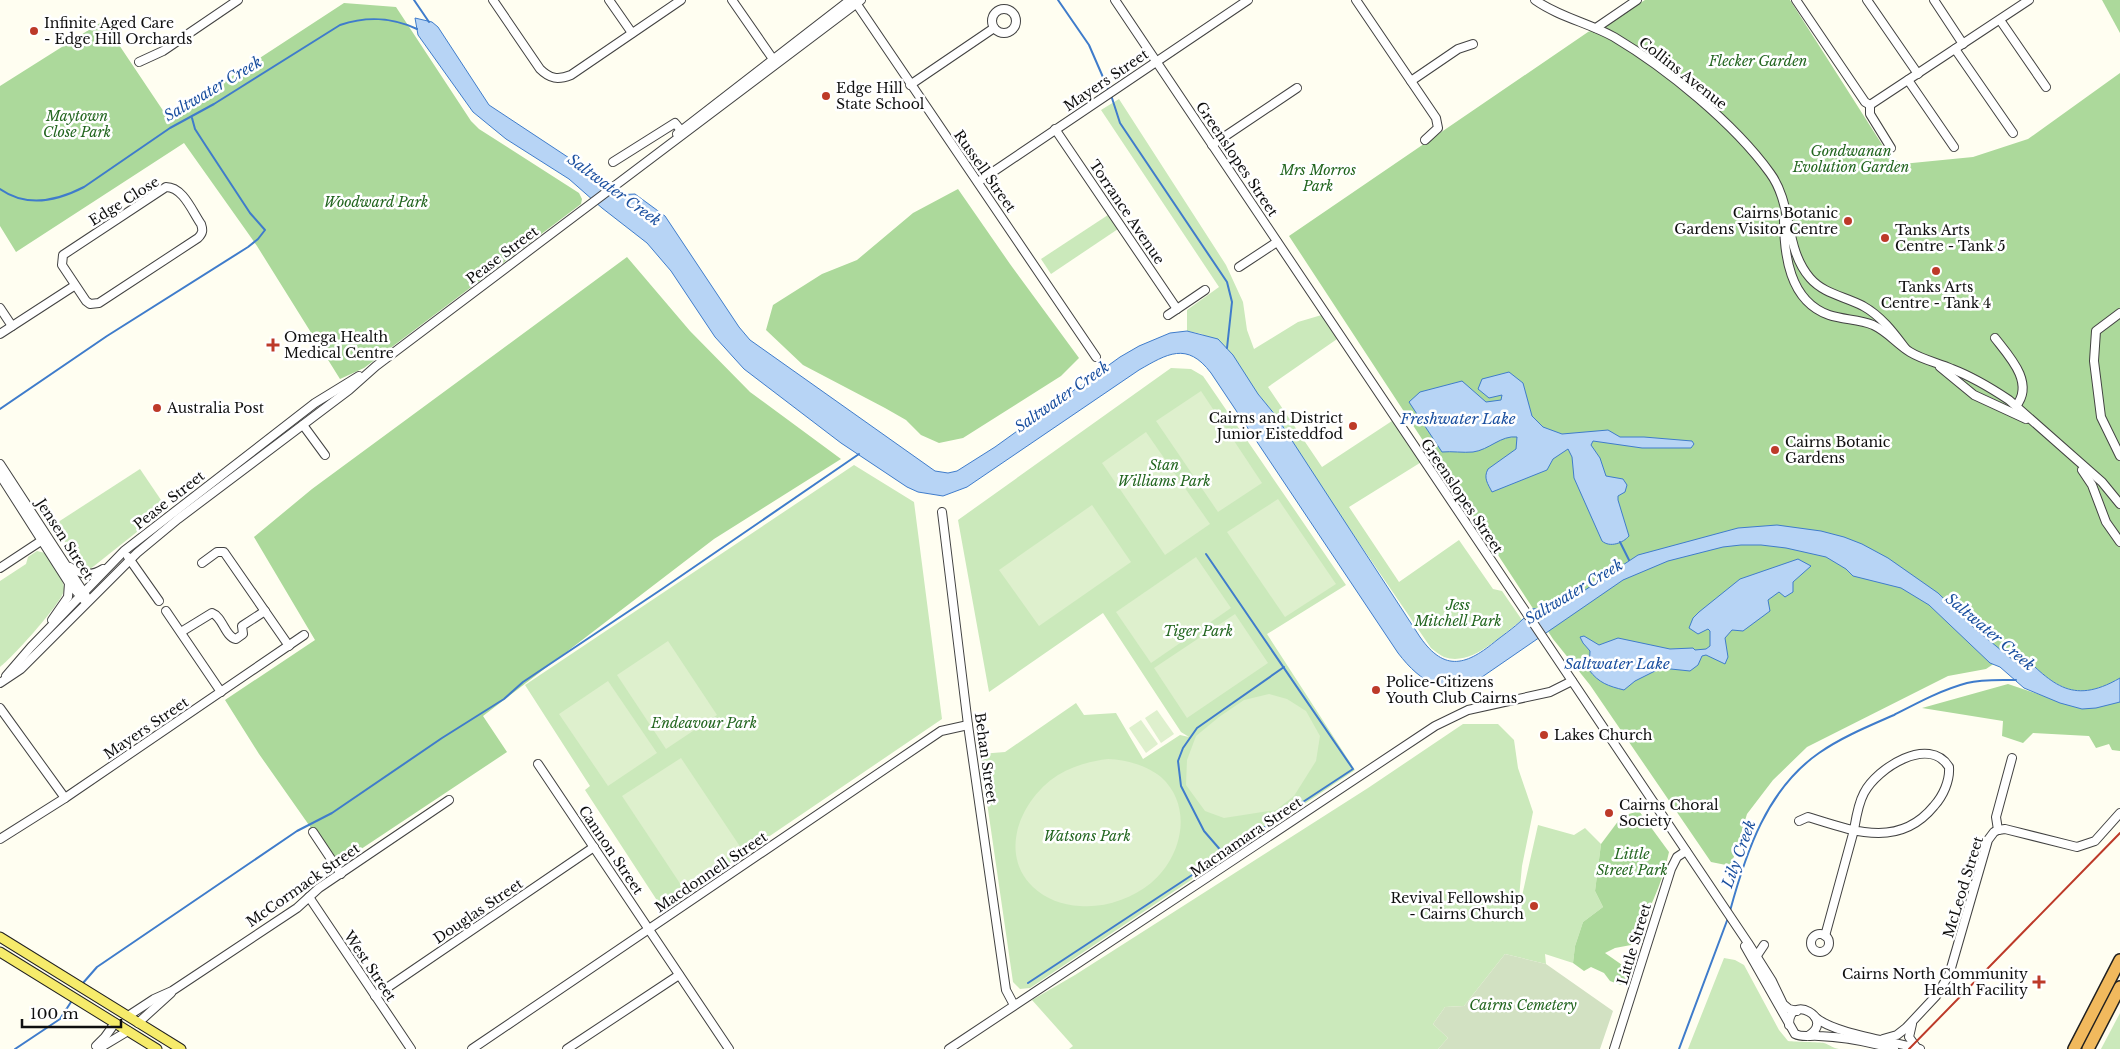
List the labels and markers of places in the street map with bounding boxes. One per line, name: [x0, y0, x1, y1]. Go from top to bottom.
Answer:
place label: Infinite Aged Care - Edge Hill Orchards: [44, 14, 192, 48]
marker: Infinite Aged Care - Edge Hill Orchards: [28, 25, 40, 37]
place label: Edge Hill State School: [836, 79, 925, 113]
marker: Edge Hill State School: [820, 90, 832, 102]
place label: Cairns Botanic Gardens Visitor Centre: [1674, 204, 1838, 238]
marker: Cairns Botanic Gardens Visitor Centre: [1842, 215, 1854, 227]
place label: Tanks Arts Centre - Tank 5: [1895, 221, 2005, 255]
marker: Tanks Arts Centre - Tank 5: [1879, 232, 1891, 244]
marker: Tanks Arts Centre - Tank 4: [1930, 265, 1942, 277]
place label: Tanks Arts Centre - Tank 4: [1881, 278, 1991, 312]
place label: Omega Health Medical Centre: [284, 328, 394, 362]
marker: Omega Health Medical Centre: [266, 338, 280, 352]
place label: Australia Post: [166, 399, 265, 417]
marker: Australia Post: [151, 402, 163, 414]
place label: Cairns and District Junior Eisteddfod: [1209, 409, 1344, 443]
marker: Cairns and District Junior Eisteddfod: [1347, 420, 1359, 432]
place label: Cairns Botanic Gardens: [1785, 433, 1891, 467]
marker: Cairns Botanic Gardens: [1769, 444, 1781, 456]
place label: Police-Citizens Youth Club Cairns: [1385, 673, 1517, 707]
marker: Police-Citizens Youth Club Cairns: [1370, 684, 1382, 696]
place label: Lakes Church: [1554, 726, 1653, 744]
marker: Lakes Church: [1538, 729, 1550, 741]
place label: Cairns Choral Society: [1619, 796, 1719, 830]
marker: Cairns Choral Society: [1603, 807, 1615, 819]
place label: Revival Fellowship - Cairns Church: [1390, 889, 1524, 923]
marker: Revival Fellowship - Cairns Church: [1528, 900, 1540, 912]
place label: Cairns North Community Health Facility: [1842, 965, 2028, 999]
marker: Cairns North Community Health Facility: [2032, 975, 2046, 989]

